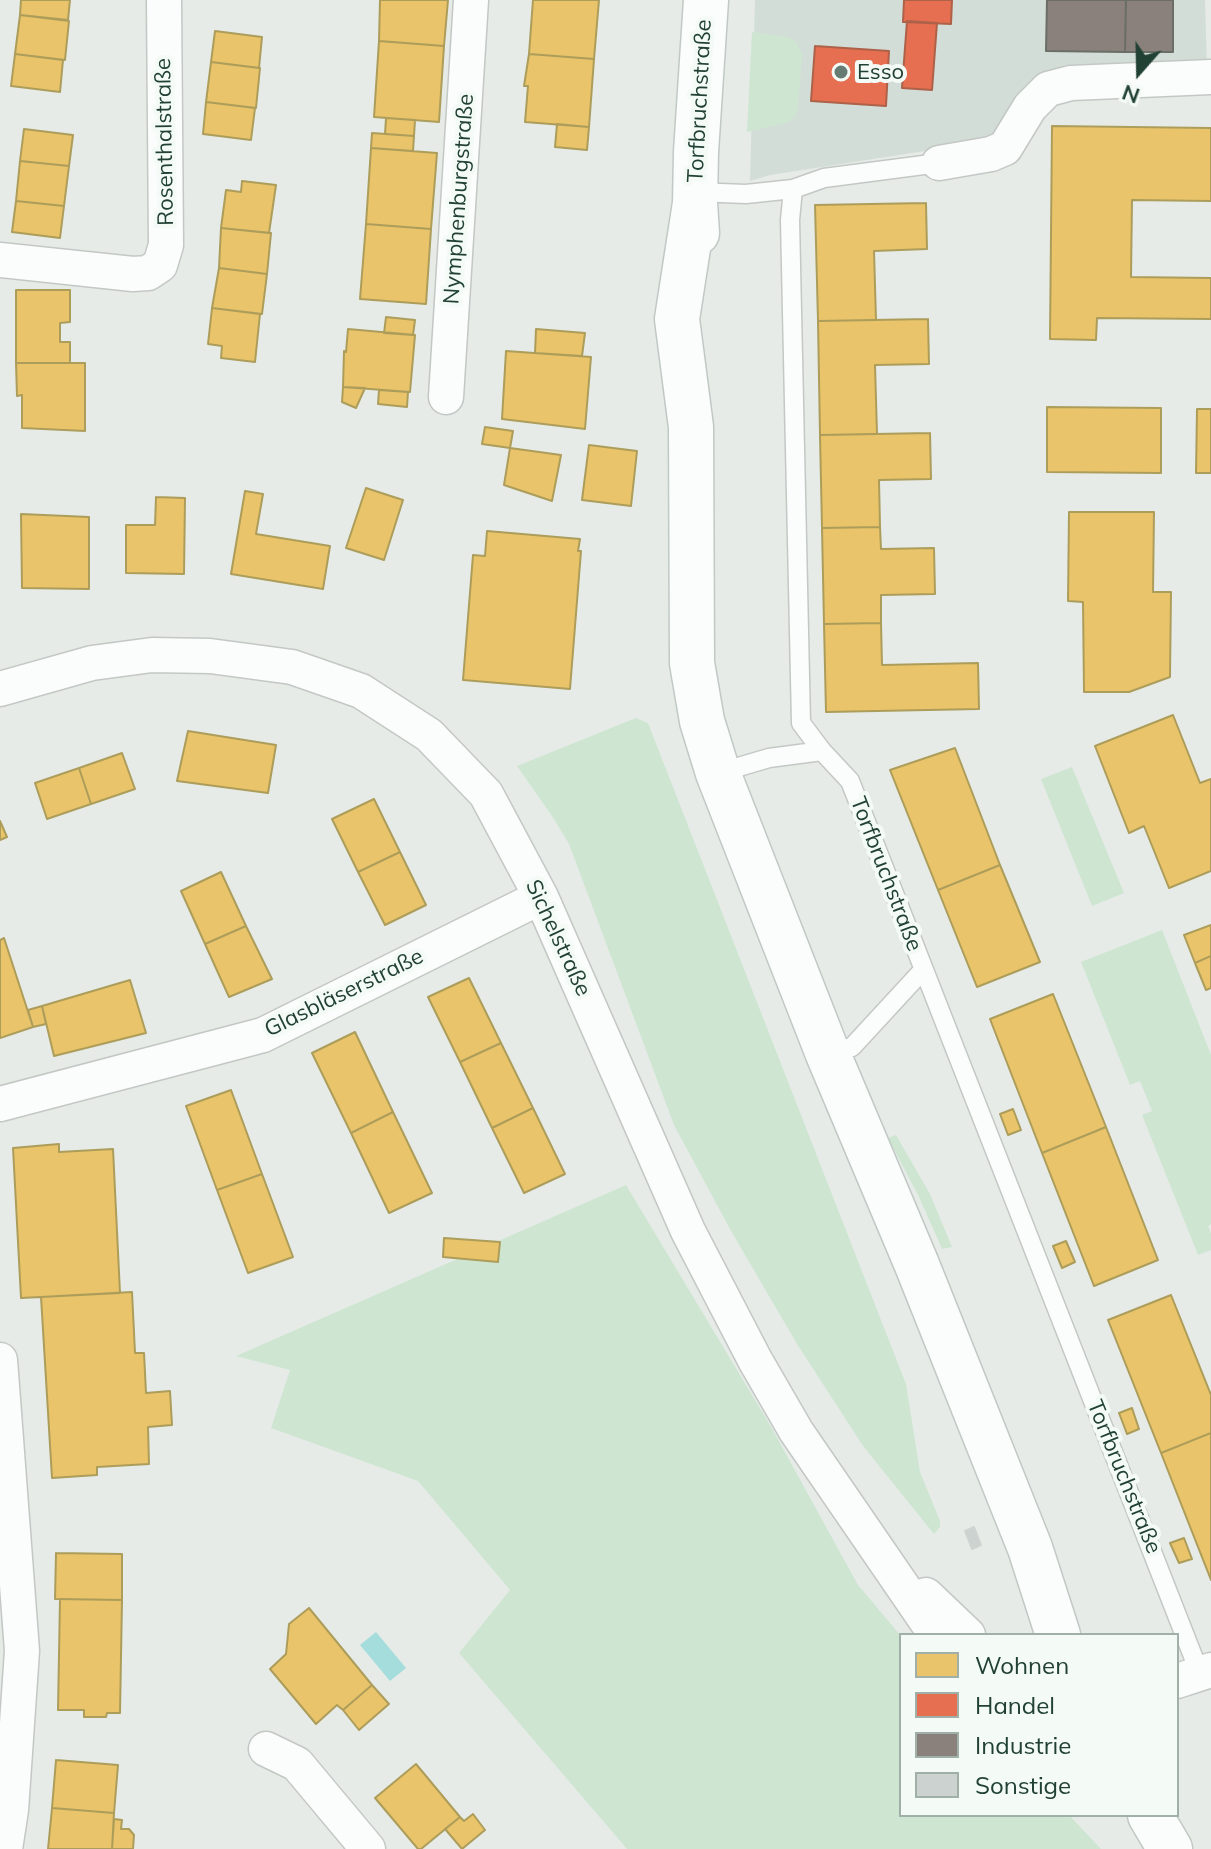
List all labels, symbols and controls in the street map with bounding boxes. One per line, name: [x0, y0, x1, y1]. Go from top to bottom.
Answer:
street label: Torfbruchstraße: [683, 19, 717, 183]
north arrow: [1099, 32, 1179, 112]
street label: Rosenthalstraße: [150, 58, 180, 226]
place label: Esso: [857, 59, 904, 85]
marker: Esso: [832, 63, 850, 81]
text: N: [1118, 79, 1143, 111]
street label: Nymphenburgstraße: [438, 93, 480, 305]
street label: Torfbruchstraße: [844, 793, 928, 955]
street label: Sichelstraße: [520, 876, 596, 1000]
street label: Glasbläserstraße: [260, 943, 428, 1043]
street label: Torfbruchstraße: [1081, 1396, 1167, 1558]
legend: [899, 1633, 1179, 1817]
text: Wohnen: [975, 1650, 1069, 1680]
text: Handel: [975, 1690, 1055, 1720]
text: Industrie: [975, 1730, 1071, 1760]
text: Sonstige: [975, 1770, 1071, 1800]

